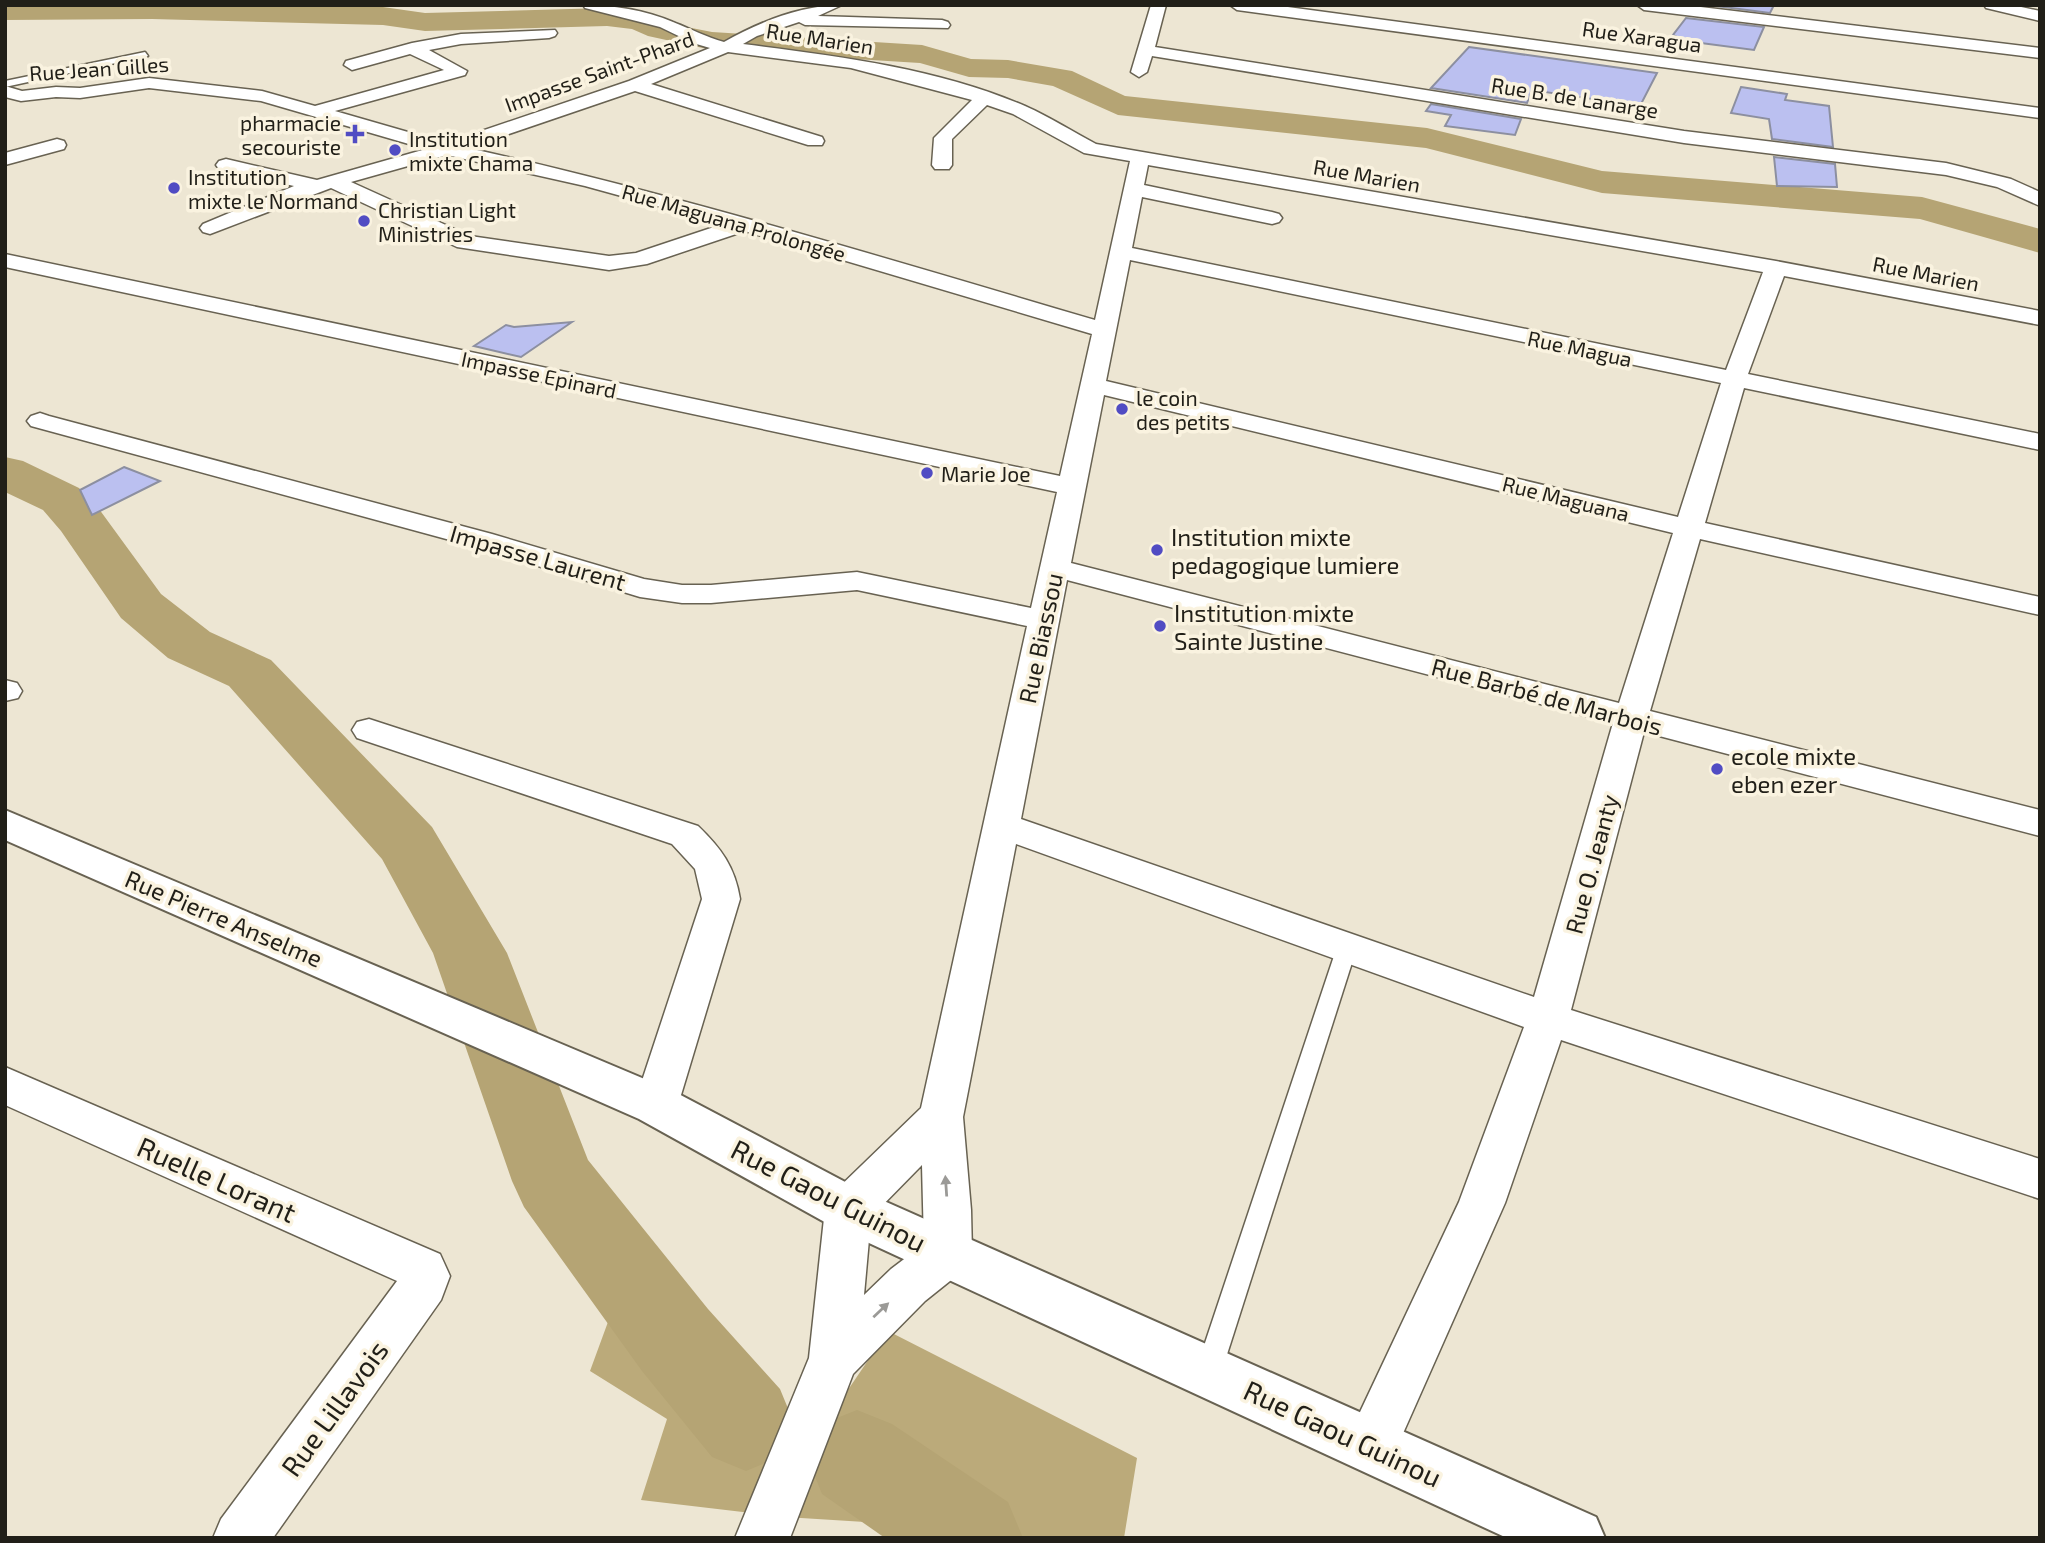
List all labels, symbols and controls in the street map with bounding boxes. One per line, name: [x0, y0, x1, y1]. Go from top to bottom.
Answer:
street label: Rue Xaragua: [1581, 15, 1703, 57]
street label: Rue Marien: [765, 17, 875, 59]
street label: Impasse Saint-Phard: [501, 25, 697, 117]
street label: Rue Jean Gilles: [28, 51, 170, 85]
street label: Rue B. de Lanarge: [1490, 71, 1660, 123]
place label: pharmacie secouriste: [240, 110, 341, 159]
marker: pharmacie secouriste: [347, 126, 363, 142]
place label: Institution mixte Chama: [409, 126, 533, 175]
marker: Institution mixte Chama: [387, 142, 403, 158]
street label: Rue Marien: [1312, 153, 1422, 197]
place label: Institution mixte le Normand: [188, 164, 358, 213]
street label: Rue Maguana Prolongée: [619, 178, 849, 266]
marker: Institution mixte le Normand: [166, 180, 182, 196]
place label: Christian Light Ministries: [378, 197, 516, 246]
marker: Christian Light Ministries: [356, 213, 372, 229]
street label: Rue Marien: [1871, 250, 1981, 296]
street label: Rue Magua: [1526, 325, 1634, 371]
street label: Impasse Epinard: [459, 345, 619, 403]
place label: le coin des petits: [1136, 385, 1230, 434]
marker: le coin des petits: [1114, 401, 1130, 417]
place label: Marie Joe: [941, 461, 1030, 486]
marker: Marie Joe: [919, 465, 935, 481]
street label: Rue Maguana: [1500, 470, 1632, 526]
street label: Impasse Laurent: [447, 518, 629, 596]
place label: Institution mixte pedagogique lumiere: [1171, 522, 1399, 579]
marker: Institution mixte pedagogique lumiere: [1149, 542, 1165, 558]
street label: Rue Biassou: [1012, 570, 1068, 706]
place label: Institution mixte Sainte Justine: [1174, 598, 1354, 655]
marker: Institution mixte Sainte Justine: [1152, 618, 1168, 634]
street label: Rue Barbé de Marbois: [1428, 651, 1666, 741]
place label: ecole mixte eben ezer: [1731, 741, 1856, 798]
marker: ecole mixte eben ezer: [1709, 761, 1725, 777]
street label: Rue O. Jeanty: [1558, 791, 1624, 937]
street label: Rue Pierre Anselme: [121, 863, 327, 973]
street label: Ruelle Lorant: [132, 1129, 302, 1229]
street label: Rue Gaou Guinou: [726, 1131, 932, 1259]
one-way arrow: [941, 1175, 952, 1197]
one-way arrow: [872, 1302, 889, 1318]
street label: Rue Lillavois: [273, 1333, 395, 1483]
street label: Rue Gaou Guinou: [1239, 1372, 1447, 1494]

